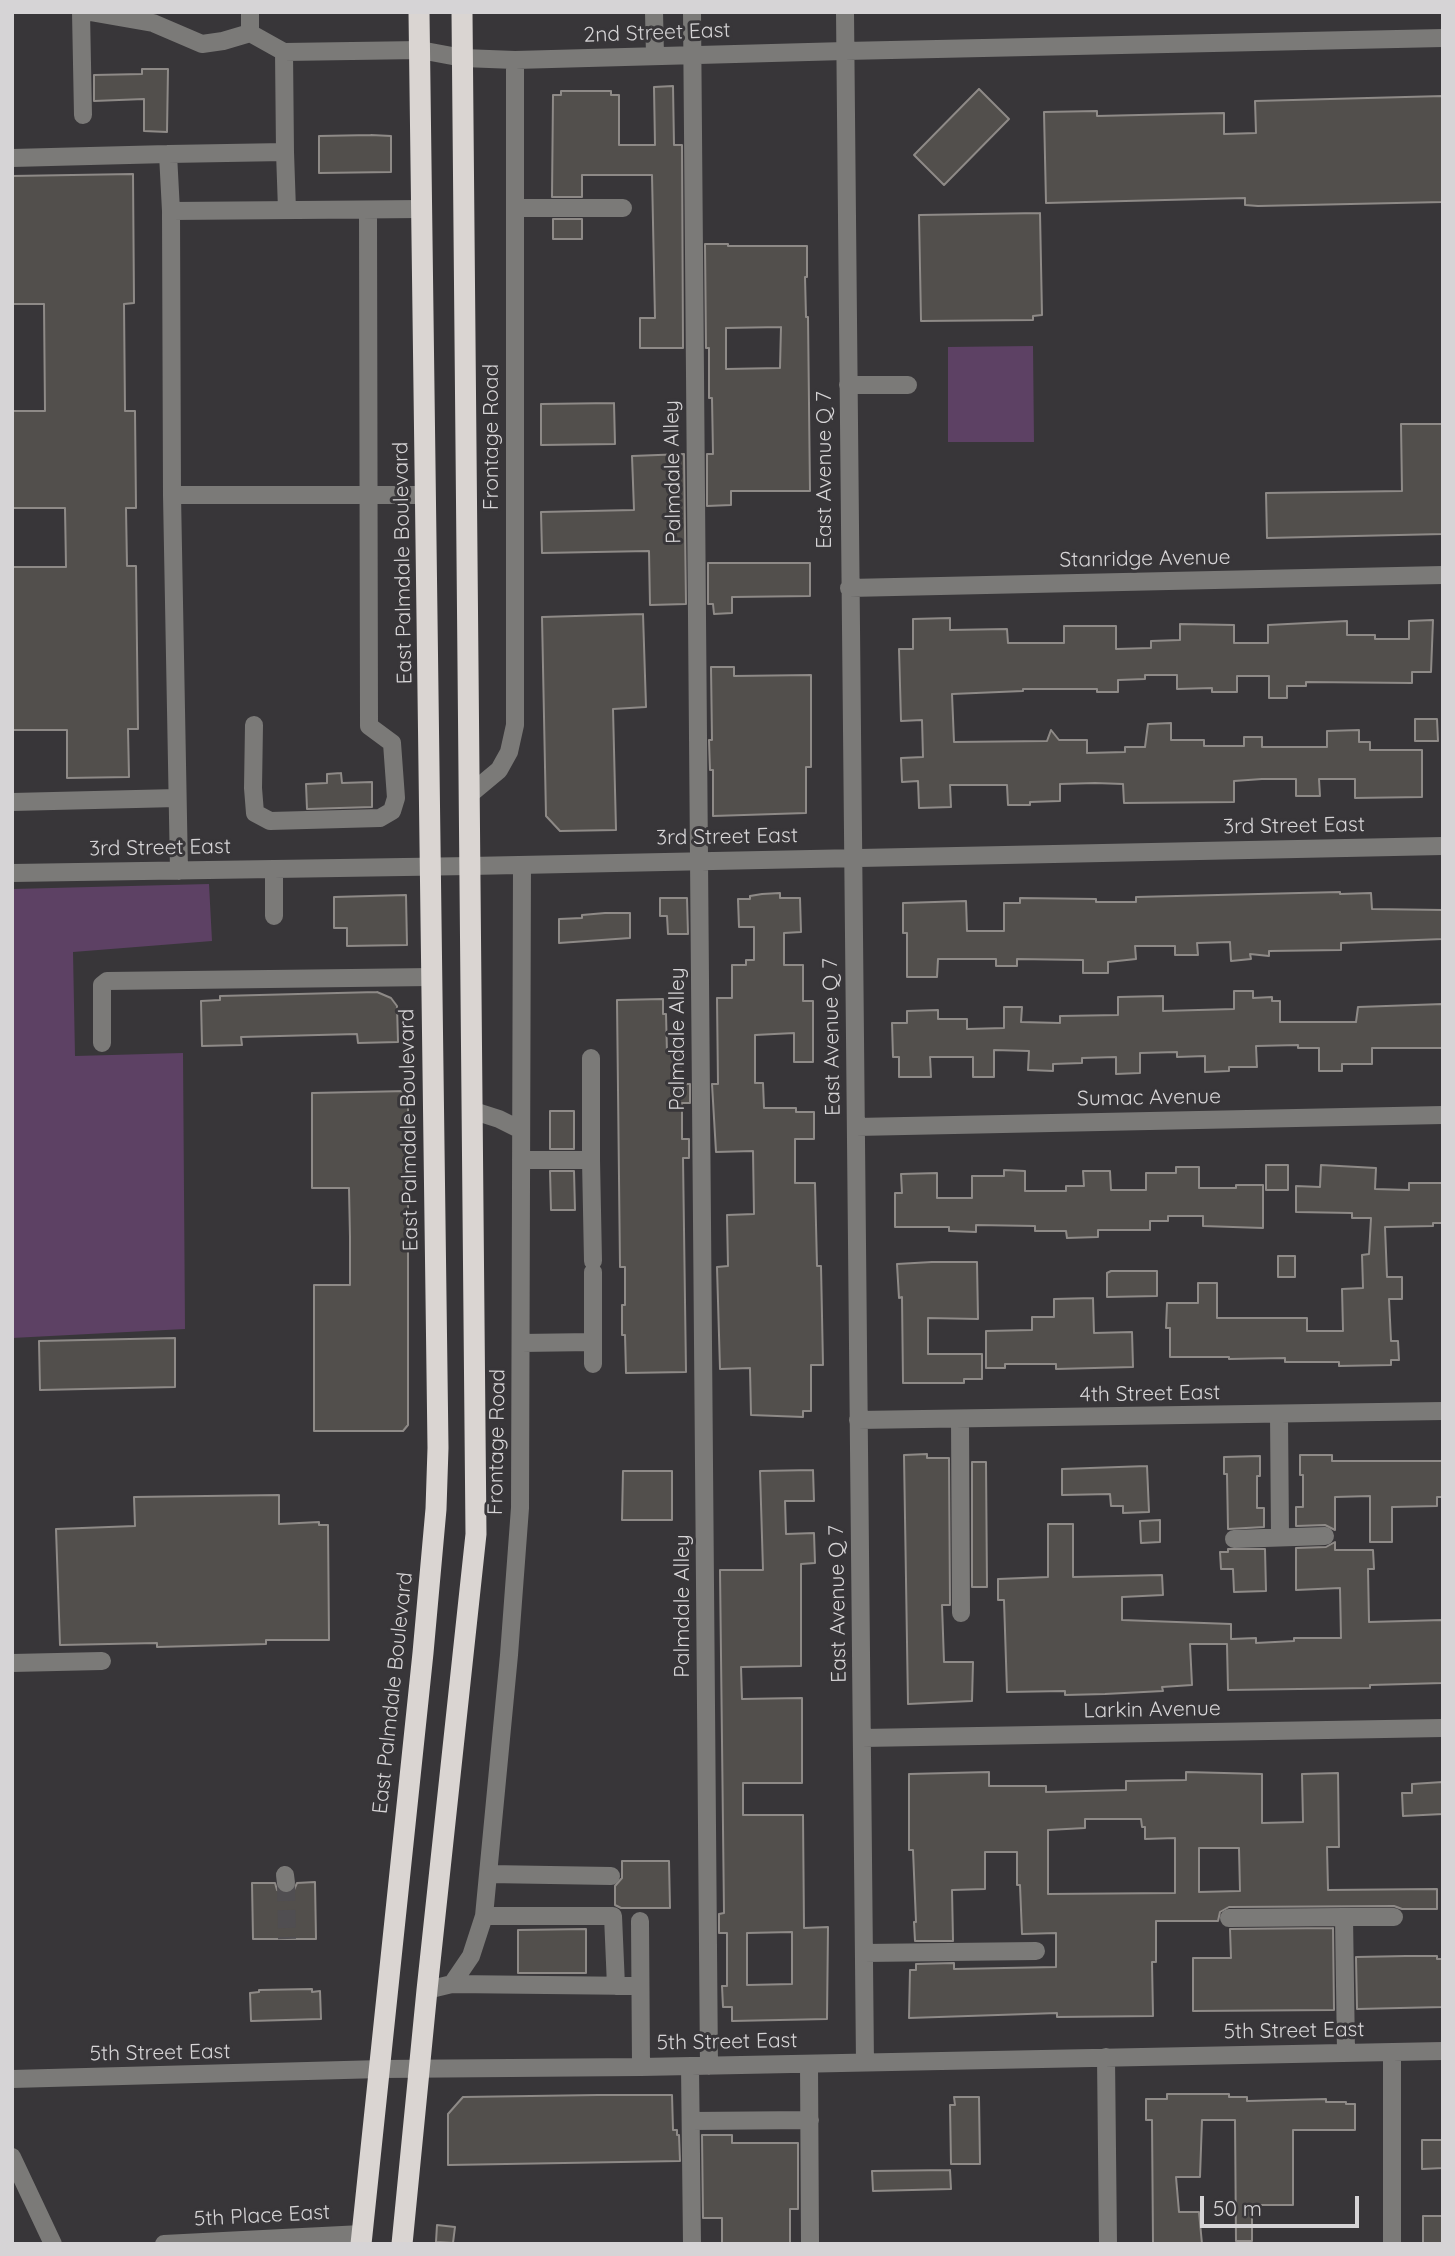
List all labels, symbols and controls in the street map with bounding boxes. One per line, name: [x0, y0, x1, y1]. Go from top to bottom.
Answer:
street label: 2nd Street East: [583, 18, 731, 48]
street label: Frontage Road: [479, 364, 505, 510]
street label: East Avenue Q 7: [812, 391, 838, 549]
street label: Palmdale Alley: [659, 400, 687, 544]
street label: East Palmdale Boulevard: [388, 441, 418, 685]
street label: Stanridge Avenue: [1059, 545, 1231, 573]
street label: 3rd Street East: [1223, 812, 1365, 840]
street label: 3rd Street East: [656, 823, 798, 851]
street label: 3rd Street East: [89, 834, 231, 862]
street label: East Avenue Q 7: [818, 958, 846, 1116]
street label: Palmdale Alley: [665, 967, 691, 1111]
street label: East Palmdale Boulevard: [394, 1008, 424, 1252]
street label: Sumac Avenue: [1077, 1084, 1221, 1112]
street label: Frontage Road: [483, 1369, 511, 1515]
street label: 4th Street East: [1079, 1380, 1221, 1408]
street label: East Avenue Q 7: [824, 1525, 852, 1683]
street label: Palmdale Alley: [670, 1534, 696, 1678]
street label: East Palmdale Boulevard: [368, 1571, 418, 1815]
street label: Larkin Avenue: [1083, 1696, 1221, 1724]
street label: 5th Street East: [1223, 2017, 1365, 2045]
street label: 5th Street East: [656, 2028, 798, 2056]
street label: 5th Street East: [89, 2039, 231, 2067]
scale bar: [1203, 2182, 1362, 2226]
text: 50 m: [1213, 2195, 1262, 2221]
street label: 5th Place East: [193, 2200, 331, 2232]

